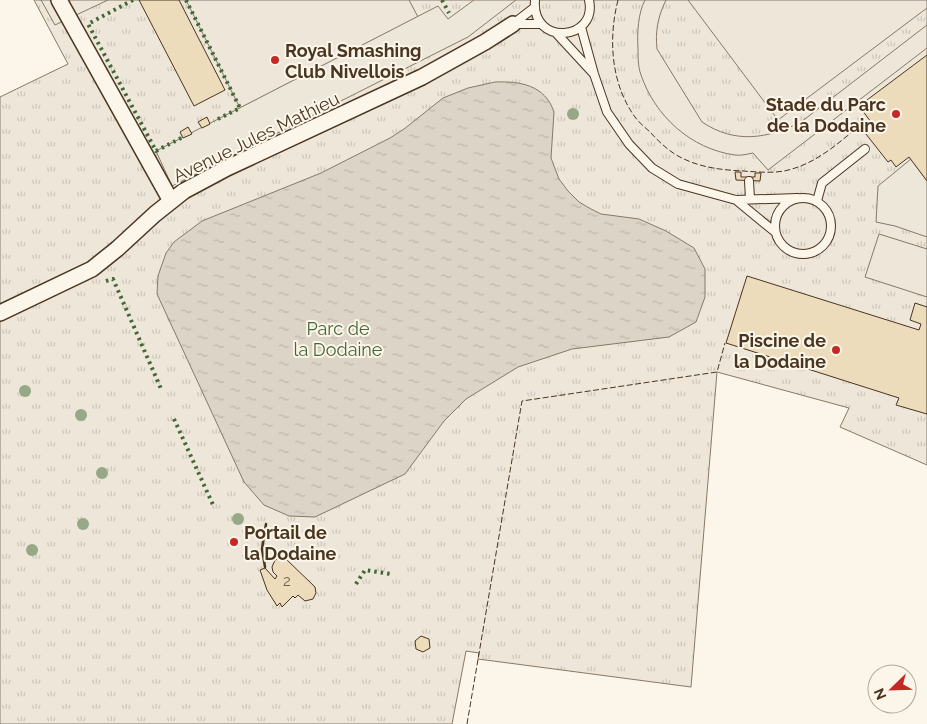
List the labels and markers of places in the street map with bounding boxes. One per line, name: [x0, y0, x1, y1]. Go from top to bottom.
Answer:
place label: Royal Smashing Club Nivellois: [285, 40, 421, 82]
marker: Royal Smashing Club Nivellois: [269, 54, 281, 66]
place label: Stade du Parc de la Dodaine: [766, 94, 886, 136]
marker: Stade du Parc de la Dodaine: [890, 108, 902, 120]
place label: Piscine de la Dodaine: [734, 330, 826, 372]
marker: Piscine de la Dodaine: [830, 344, 842, 356]
place label: Portail de la Dodaine: [244, 522, 337, 564]
marker: Portail de la Dodaine: [228, 536, 240, 548]

